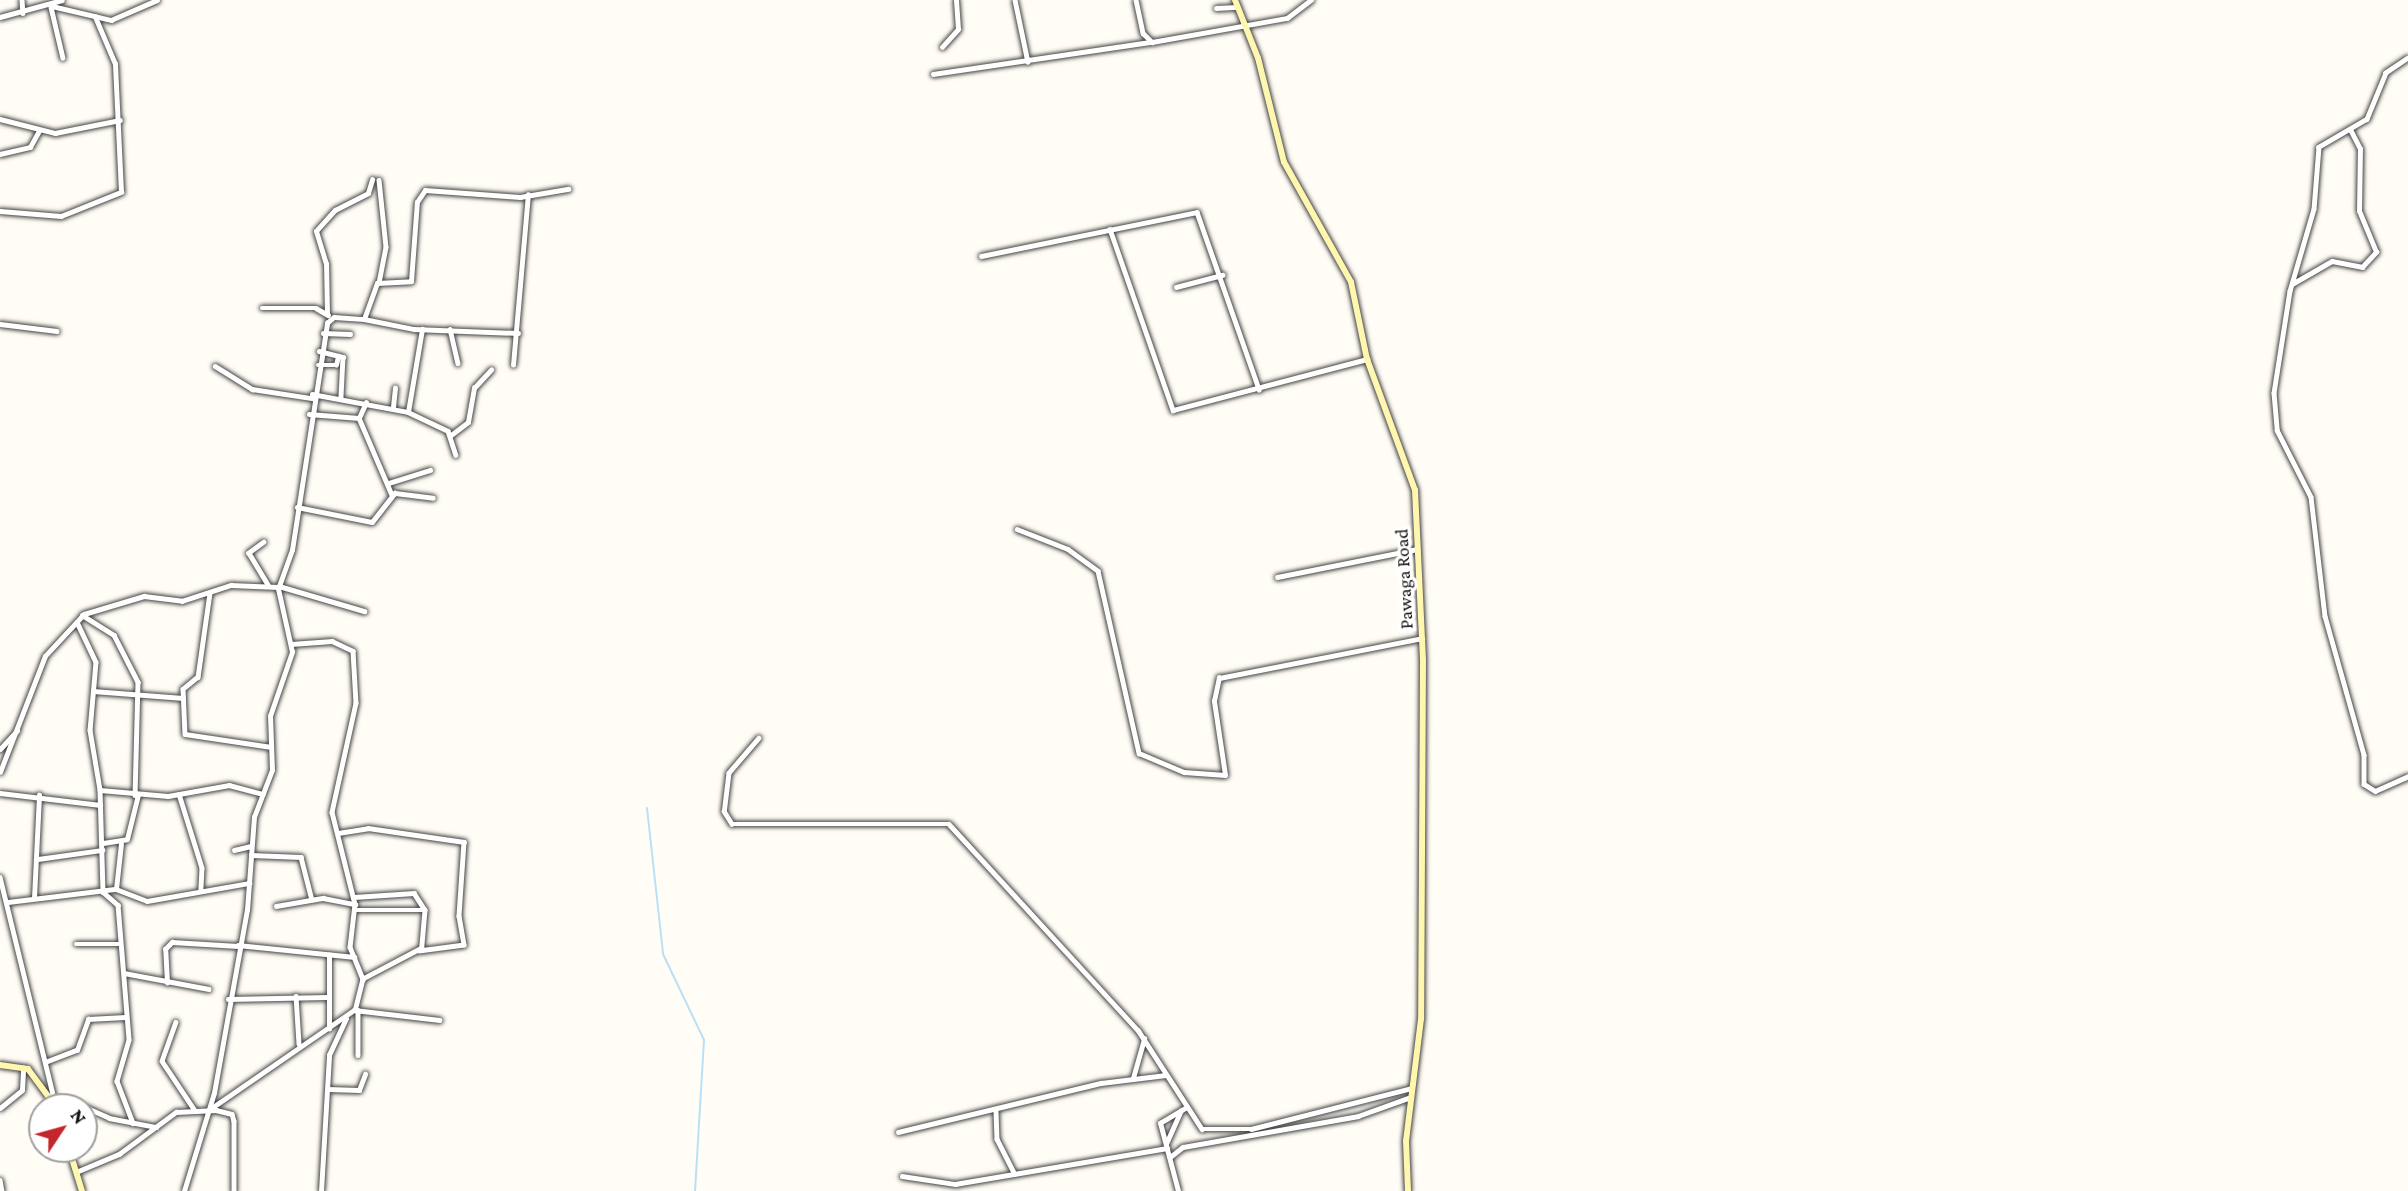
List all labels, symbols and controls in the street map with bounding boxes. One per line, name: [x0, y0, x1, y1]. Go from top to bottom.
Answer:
street label: Pawaga Road: [1390, 528, 1418, 630]
north arrow: [28, 1093, 98, 1163]
text: N: [66, 1105, 91, 1128]

